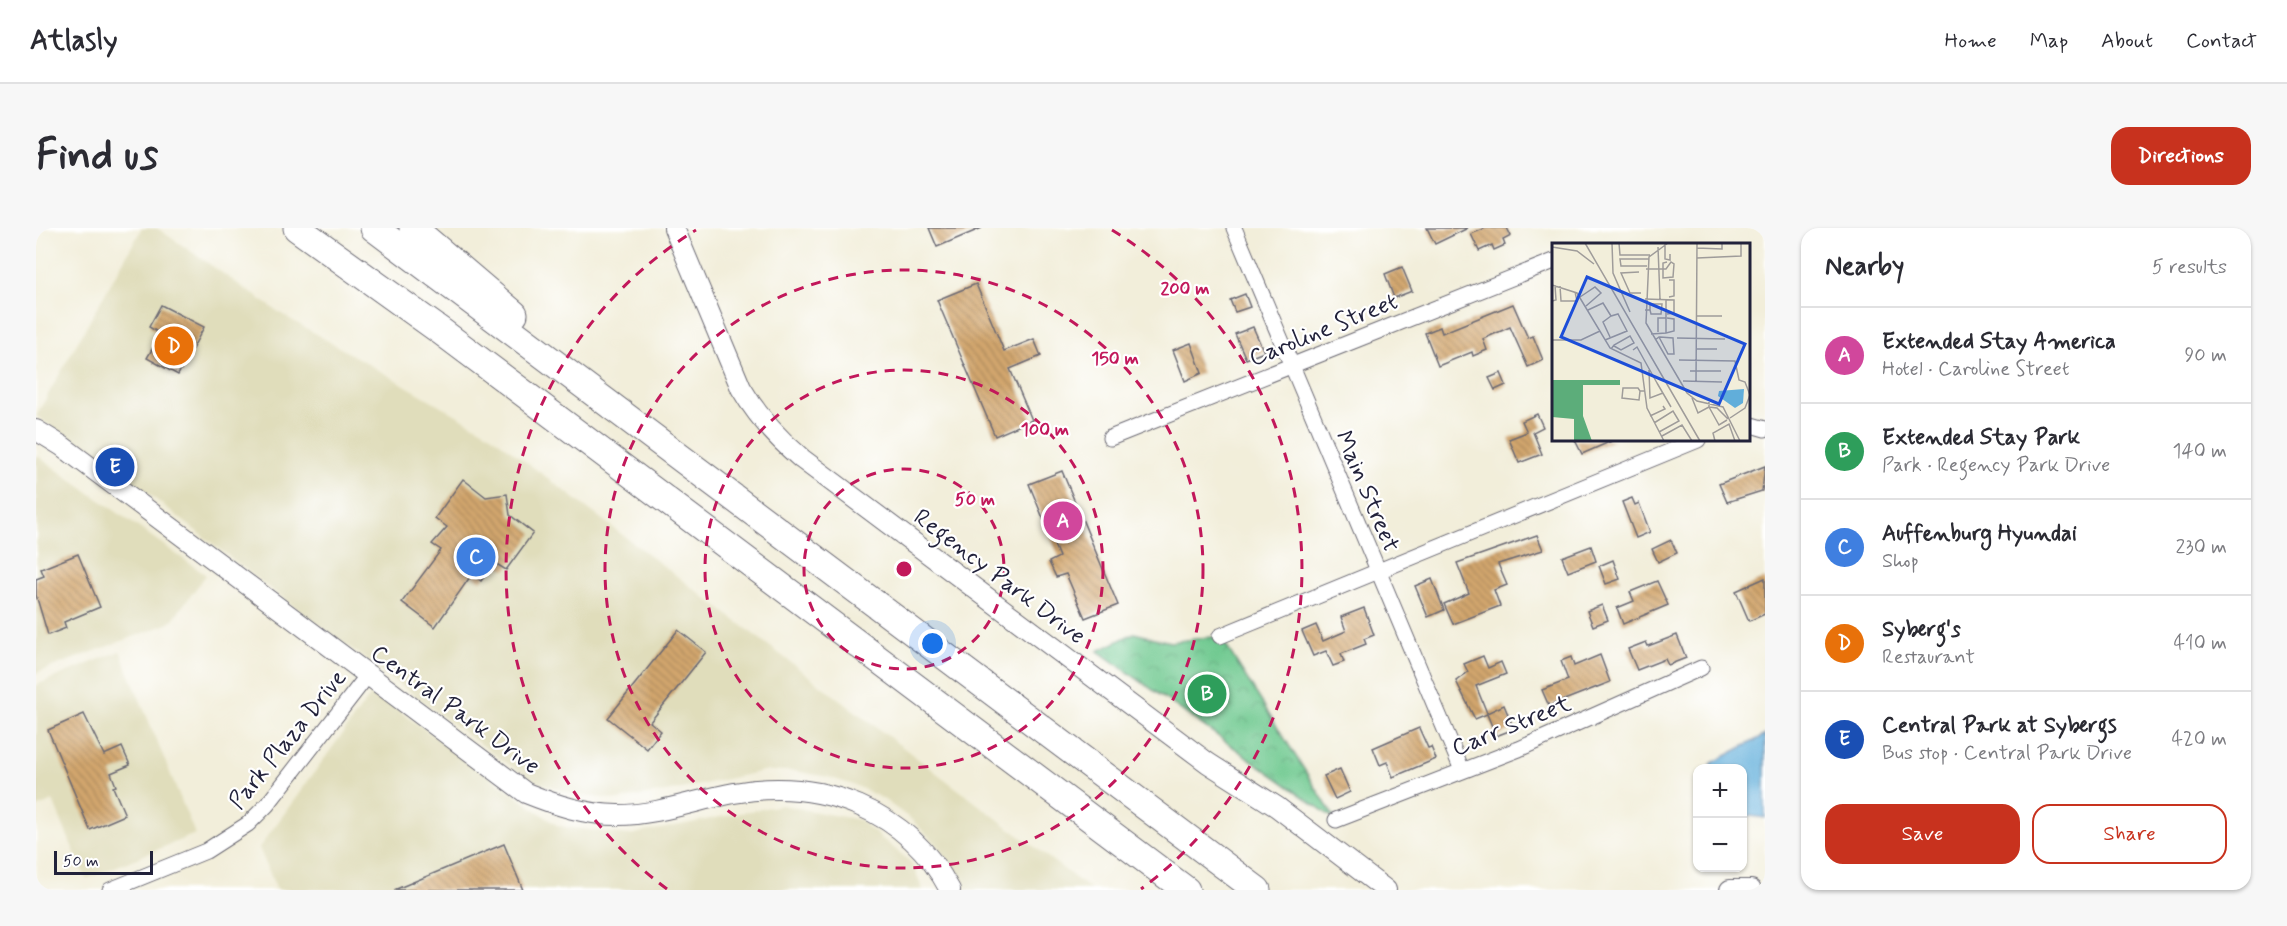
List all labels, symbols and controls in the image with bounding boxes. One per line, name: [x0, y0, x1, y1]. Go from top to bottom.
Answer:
text: Atlasly: [30, 23, 118, 60]
text: Home: [1945, 27, 1997, 55]
text: Map: [2030, 27, 2068, 55]
text: About: [2101, 27, 2153, 55]
text: Contact: [2186, 27, 2257, 55]
button: Directions: [2111, 127, 2251, 185]
text: Find us: [36, 129, 158, 184]
inset map: [1552, 243, 1750, 441]
text: Nearby: [1825, 250, 1904, 284]
text: 5 results: [2152, 254, 2227, 281]
text: 200 m: [1160, 277, 1210, 301]
street label: Caroline Street: [1245, 287, 1402, 374]
pin: D: [154, 324, 194, 368]
text: Extended Stay America: [1882, 328, 2116, 356]
text: A: [1838, 342, 1851, 369]
text: 90 m: [2184, 342, 2227, 369]
text: 150 m: [1091, 347, 1139, 371]
text: Hotel · Caroline Street: [1882, 356, 2069, 383]
text: 100 m: [1021, 418, 1069, 442]
text: Extended Stay Park: [1882, 424, 2080, 452]
street label: Main Street: [1327, 426, 1406, 557]
text: B: [1838, 438, 1851, 465]
text: 140 m: [2173, 438, 2227, 465]
pin: E: [96, 444, 134, 490]
text: Park · Regency Park Drive: [1882, 452, 2110, 479]
text: 50 m: [955, 488, 995, 512]
pin: A: [1044, 498, 1082, 544]
street label: Regency Park Drive: [905, 502, 1091, 654]
text: Auffenburg Hyundai: [1882, 520, 2077, 548]
pin: C: [456, 534, 496, 580]
text: C: [1837, 534, 1852, 561]
text: 230 m: [2175, 534, 2227, 561]
text: Shop: [1882, 548, 1919, 575]
centre of rings: [894, 559, 914, 579]
text: Syberg's: [1882, 616, 1961, 644]
your location: [918, 629, 947, 658]
text: D: [1838, 630, 1851, 657]
text: 410 m: [2173, 630, 2227, 657]
street label: Central Park Drive: [364, 638, 546, 782]
text: Restaurant: [1882, 644, 1975, 671]
street label: Park Plaza Drive: [222, 664, 354, 816]
pin: B: [1188, 672, 1226, 716]
street label: Carr Street: [1447, 688, 1576, 764]
text: Central Park at Sybergs: [1882, 712, 2117, 740]
text: E: [1839, 726, 1850, 753]
text: 420 m: [2171, 726, 2227, 753]
text: Bus stop · Central Park Drive: [1882, 740, 2132, 767]
map controls: [1693, 764, 1747, 872]
button: +: [1693, 764, 1747, 818]
button: Save: [1825, 804, 2020, 864]
button: Share: [2032, 804, 2227, 864]
button: −: [1693, 818, 1747, 872]
scale bar: [54, 848, 153, 876]
text: 50 m: [63, 851, 99, 872]

